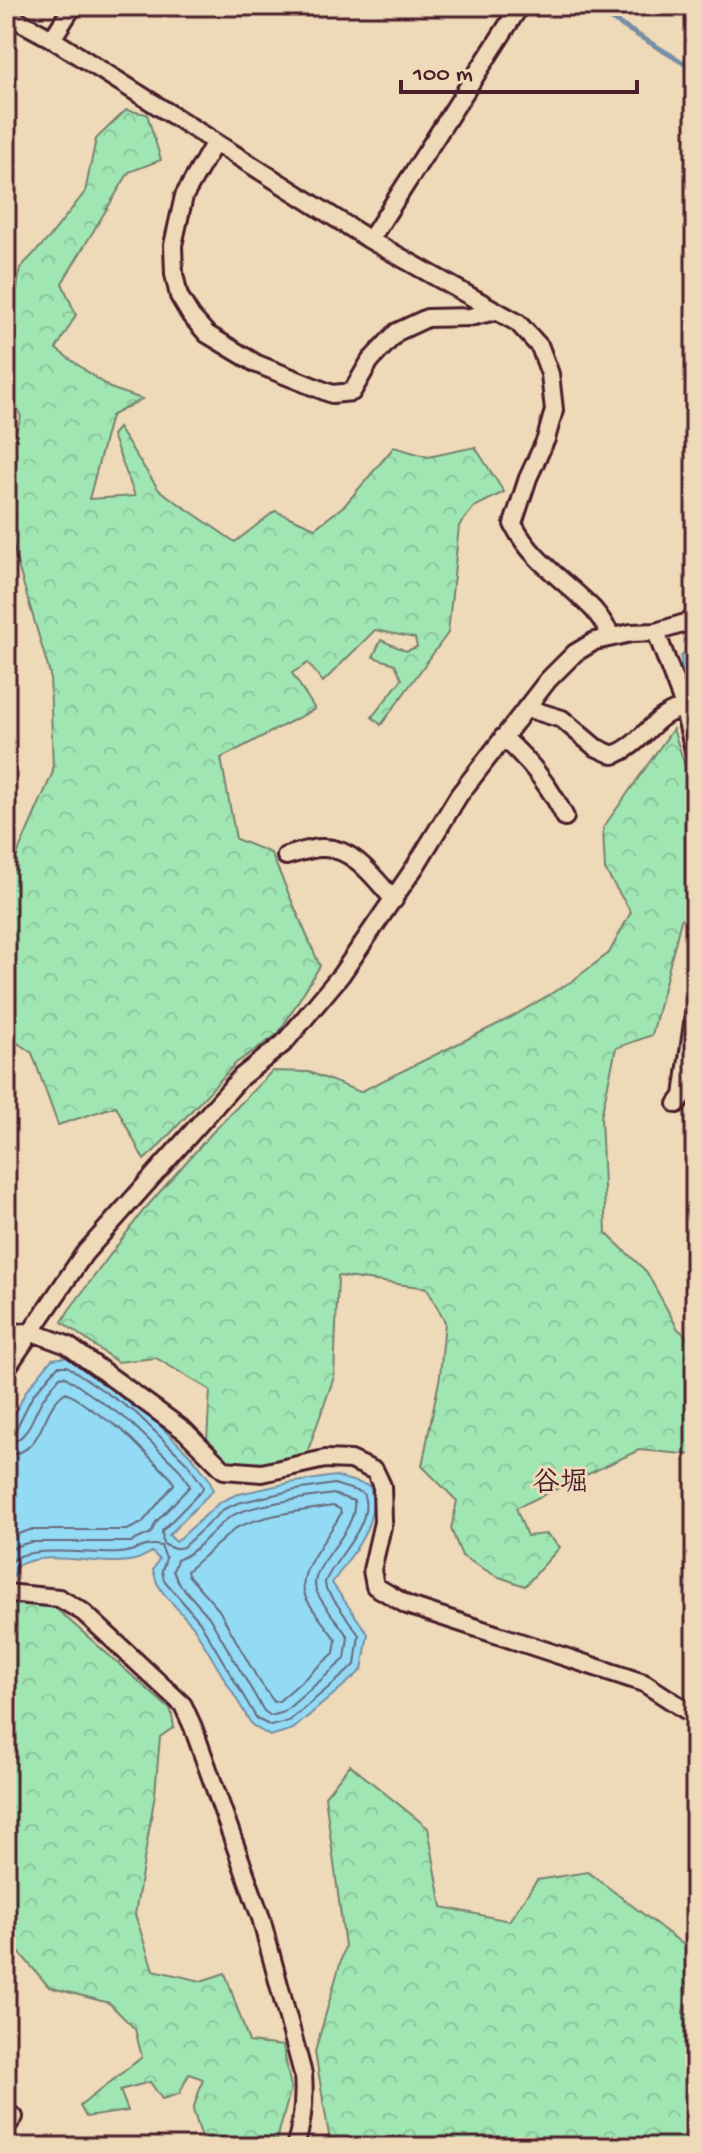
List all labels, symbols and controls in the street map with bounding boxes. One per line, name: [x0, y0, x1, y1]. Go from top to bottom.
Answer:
scale bar: [401, 44, 637, 94]
text: 100 m: [412, 61, 473, 90]
district label: 谷堀: [532, 1468, 588, 1501]

